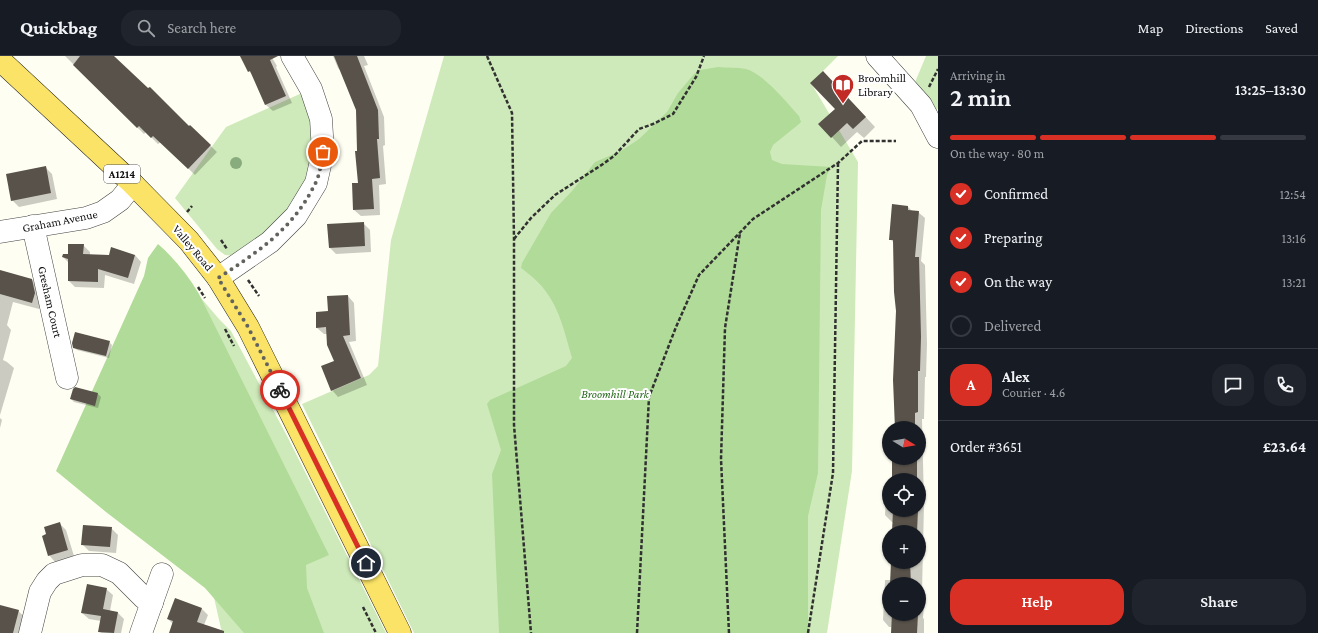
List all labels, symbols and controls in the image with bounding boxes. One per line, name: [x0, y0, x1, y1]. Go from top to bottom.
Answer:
search box: [121, 10, 401, 46]
text: Quickbag: [20, 17, 97, 38]
icon: search: [135, 17, 157, 39]
text: Search here: [167, 20, 236, 36]
text: Map: [1138, 20, 1163, 36]
text: Directions: [1185, 20, 1243, 36]
text: Saved: [1265, 20, 1298, 36]
text: Arriving in: [950, 68, 1006, 83]
place label: Broomhill Library: [858, 71, 906, 99]
library icon: Broomhill Library: [830, 72, 856, 105]
text: 13:25–13:30: [1235, 82, 1306, 98]
text: 2 min: [950, 83, 1011, 112]
pin: [306, 135, 340, 169]
icon: bag: [312, 141, 334, 163]
text: On the way · 80 m: [950, 146, 1044, 161]
road number: A1214: [104, 165, 140, 183]
icon: check: [950, 183, 972, 205]
text: Confirmed: [984, 186, 1048, 202]
text: 12:54: [1280, 187, 1306, 202]
street label: Graham Avenue: [21, 207, 99, 235]
street label: Valley Road: [170, 222, 217, 274]
icon: check: [950, 227, 972, 249]
text: Preparing: [984, 230, 1043, 246]
text: 13:16: [1282, 231, 1306, 246]
street label: Gresham Court: [35, 265, 65, 340]
icon: check: [950, 271, 972, 293]
text: On the way: [984, 274, 1052, 290]
text: 13:21: [1282, 275, 1306, 290]
text: Delivered: [984, 318, 1041, 334]
button: chat: [1212, 364, 1254, 406]
button: phone: [1264, 364, 1306, 406]
text: Alex: [1002, 369, 1030, 385]
courier: [260, 370, 300, 410]
text: A: [967, 377, 975, 393]
icon: bike: [269, 379, 291, 401]
text: Courier · 4.6: [1002, 385, 1065, 400]
park label: Broomhill Park: [581, 387, 650, 401]
north arrow: [882, 421, 926, 465]
map controls: [882, 421, 926, 621]
text: Order #3651: [950, 439, 1022, 455]
text: £23.64: [1263, 439, 1306, 455]
button: locate: [882, 473, 926, 517]
button: +: [882, 525, 926, 569]
pin: [349, 546, 383, 580]
icon: home: [355, 552, 377, 574]
button: −: [882, 577, 926, 621]
button: Help: [950, 579, 1124, 625]
button: Share: [1132, 579, 1306, 625]

